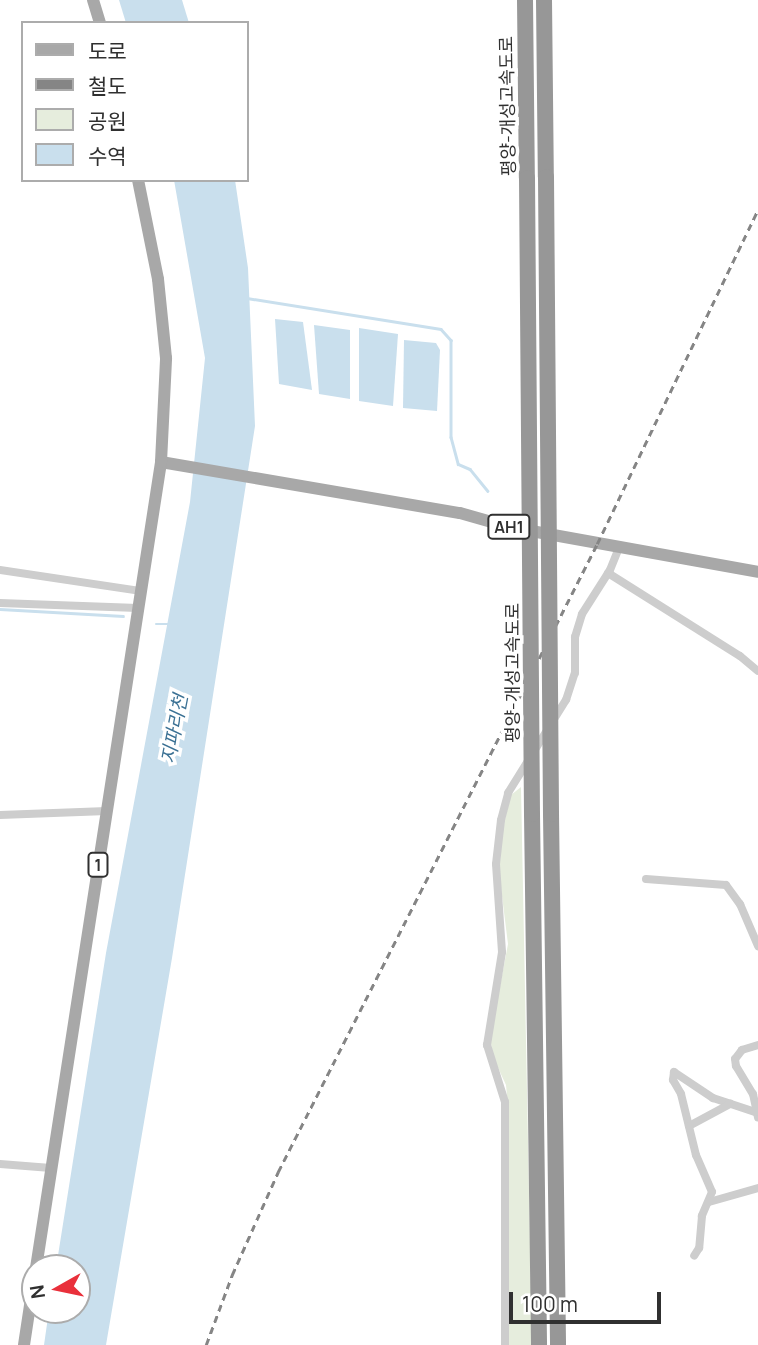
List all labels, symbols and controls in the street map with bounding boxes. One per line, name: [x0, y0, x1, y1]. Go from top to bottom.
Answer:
legend: [21, 21, 248, 182]
street label: 평양-개성고속도로: [495, 36, 519, 176]
text: 도로: [88, 37, 127, 65]
text: 철도: [88, 72, 127, 100]
text: 공원: [88, 107, 127, 135]
text: 수역: [88, 142, 127, 170]
road number: AH1: [486, 514, 532, 540]
street label: 평양-개성고속도로: [501, 603, 523, 743]
water label: 지파리천: [157, 693, 193, 765]
road number: 1: [86, 852, 110, 878]
north arrow: [21, 1254, 91, 1324]
scale bar: [513, 1278, 665, 1322]
text: N: [23, 1283, 51, 1301]
text: 100 m: [522, 1290, 578, 1318]

